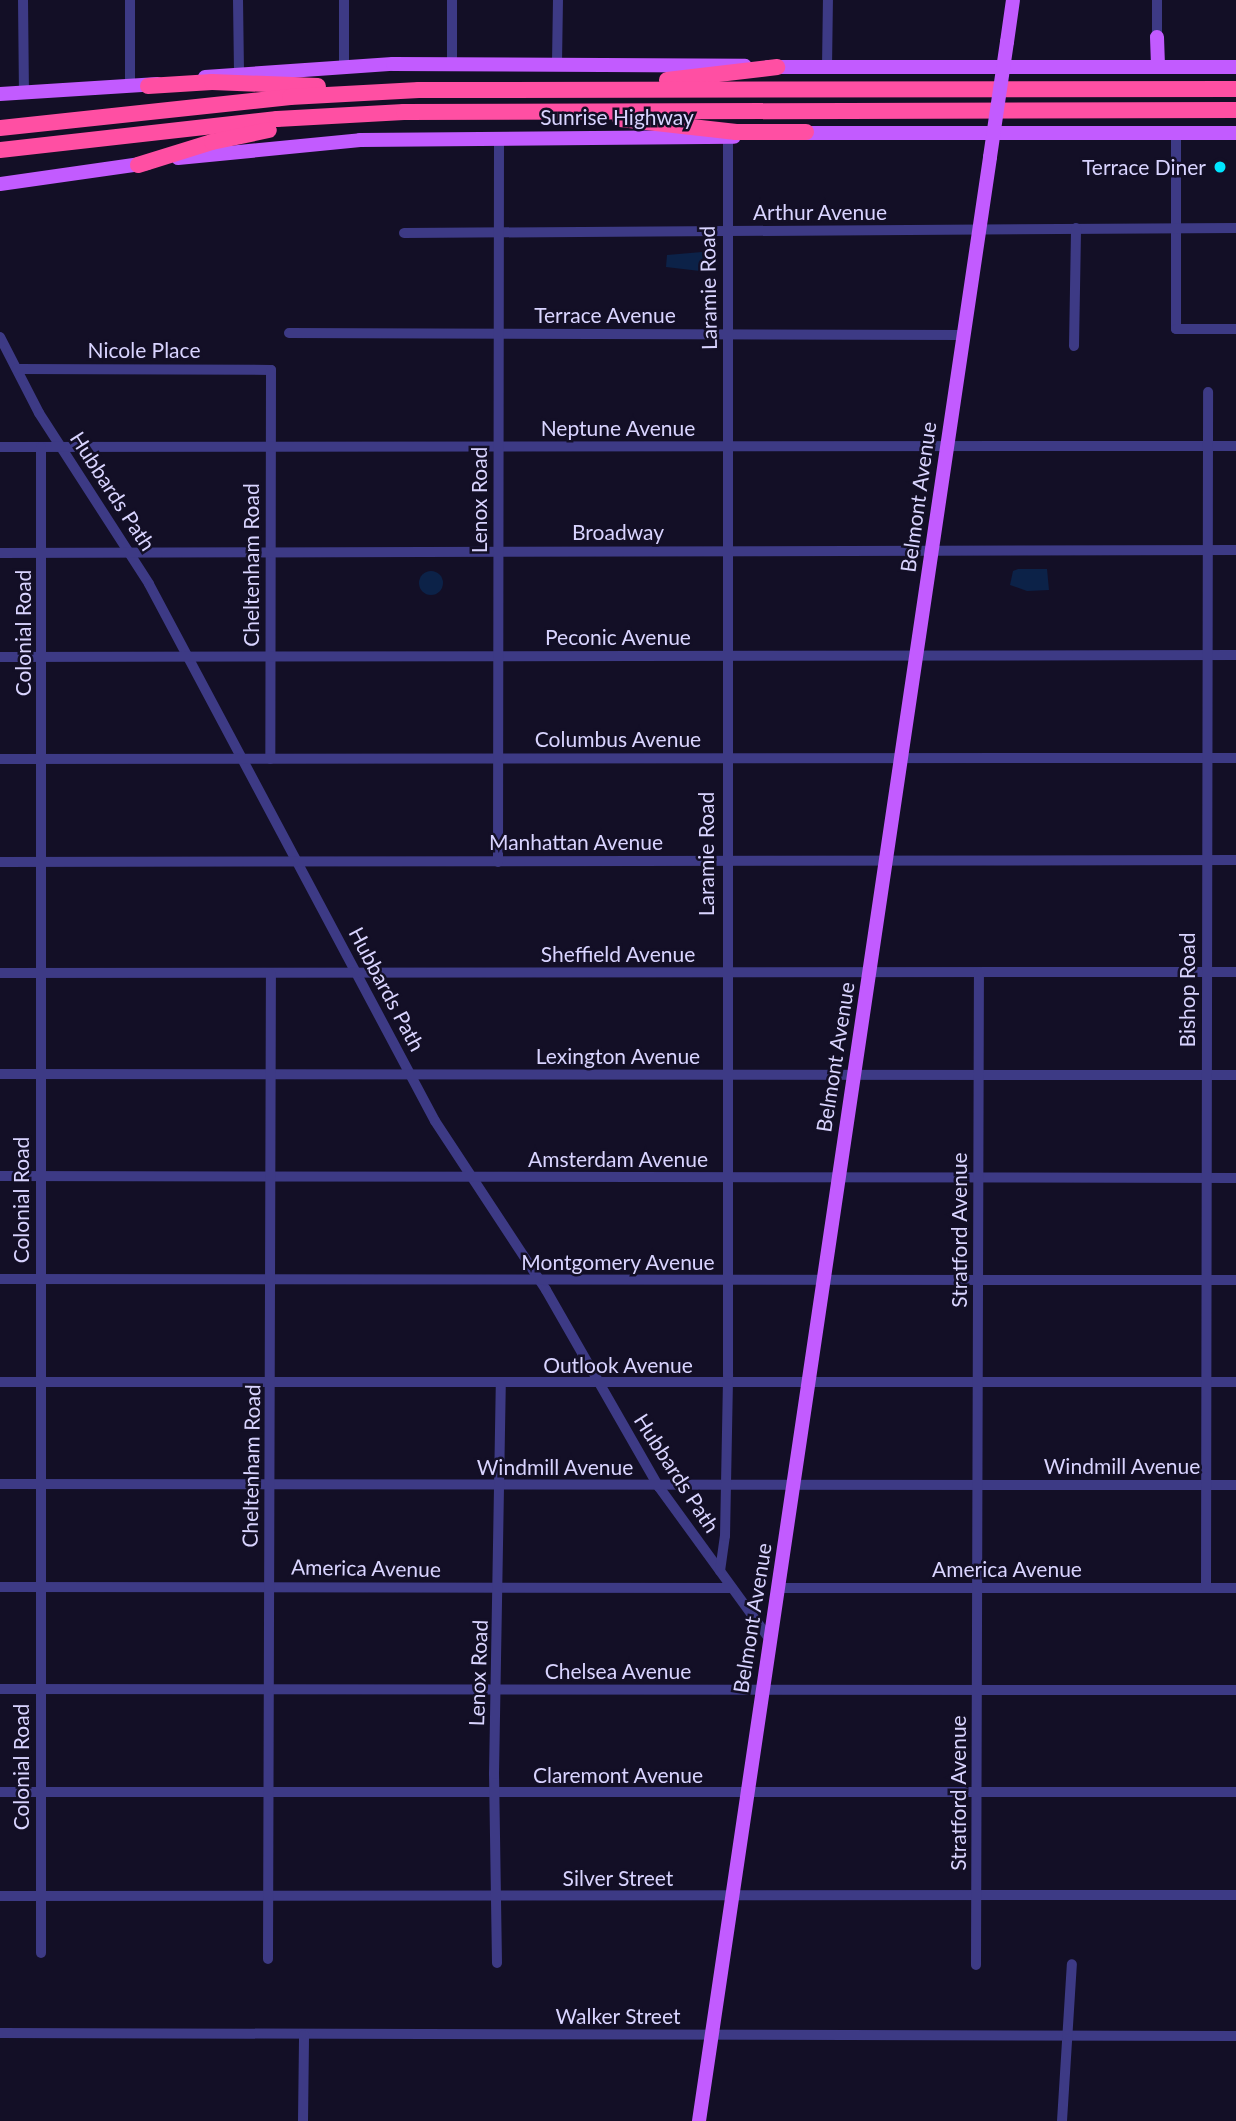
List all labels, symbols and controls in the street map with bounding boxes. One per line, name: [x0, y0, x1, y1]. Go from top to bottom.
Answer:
street label: Sunrise Highway: [540, 104, 694, 130]
place label: Terrace Diner: [1082, 154, 1206, 180]
marker: Terrace Diner: [1212, 159, 1228, 175]
street label: Arthur Avenue: [752, 199, 888, 225]
street label: Laramie Road: [694, 226, 722, 350]
street label: Terrace Avenue: [534, 302, 676, 328]
street label: Nicole Place: [88, 337, 200, 363]
street label: Neptune Avenue: [540, 415, 696, 441]
street label: Belmont Avenue: [895, 420, 941, 574]
street label: Hubbards Path: [65, 427, 161, 555]
street label: Lenox Road: [466, 447, 492, 553]
street label: Cheltenham Road: [238, 483, 264, 647]
street label: Broadway: [572, 519, 664, 545]
street label: Colonial Road: [10, 570, 36, 696]
street label: Peconic Avenue: [545, 624, 691, 650]
street label: Columbus Avenue: [534, 726, 702, 752]
street label: Laramie Road: [693, 792, 719, 916]
street label: Manhattan Avenue: [489, 829, 663, 855]
street label: Hubbards Path: [344, 923, 430, 1055]
street label: Bishop Road: [1174, 933, 1200, 1047]
street label: Sheffield Avenue: [540, 941, 696, 967]
street label: Belmont Avenue: [811, 980, 859, 1134]
street label: Lexington Avenue: [535, 1043, 701, 1069]
street label: Colonial Road: [8, 1137, 34, 1263]
street label: Amsterdam Avenue: [528, 1146, 708, 1172]
street label: Stratford Avenue: [946, 1152, 972, 1308]
street label: Montgomery Avenue: [521, 1249, 715, 1275]
street label: Outlook Avenue: [543, 1352, 693, 1378]
street label: Cheltenham Road: [237, 1384, 265, 1548]
street label: Hubbards Path: [629, 1409, 725, 1537]
street label: Windmill Avenue: [1043, 1453, 1201, 1479]
street label: Windmill Avenue: [476, 1454, 634, 1480]
street label: Belmont Avenue: [728, 1541, 776, 1695]
street label: America Avenue: [291, 1554, 441, 1582]
street label: America Avenue: [932, 1556, 1082, 1582]
street label: Lenox Road: [464, 1619, 492, 1727]
street label: Chelsea Avenue: [544, 1658, 692, 1684]
street label: Colonial Road: [8, 1704, 34, 1830]
street label: Stratford Avenue: [945, 1715, 971, 1871]
street label: Claremont Avenue: [533, 1762, 703, 1788]
street label: Silver Street: [562, 1865, 674, 1891]
street label: Walker Street: [555, 2003, 681, 2029]

